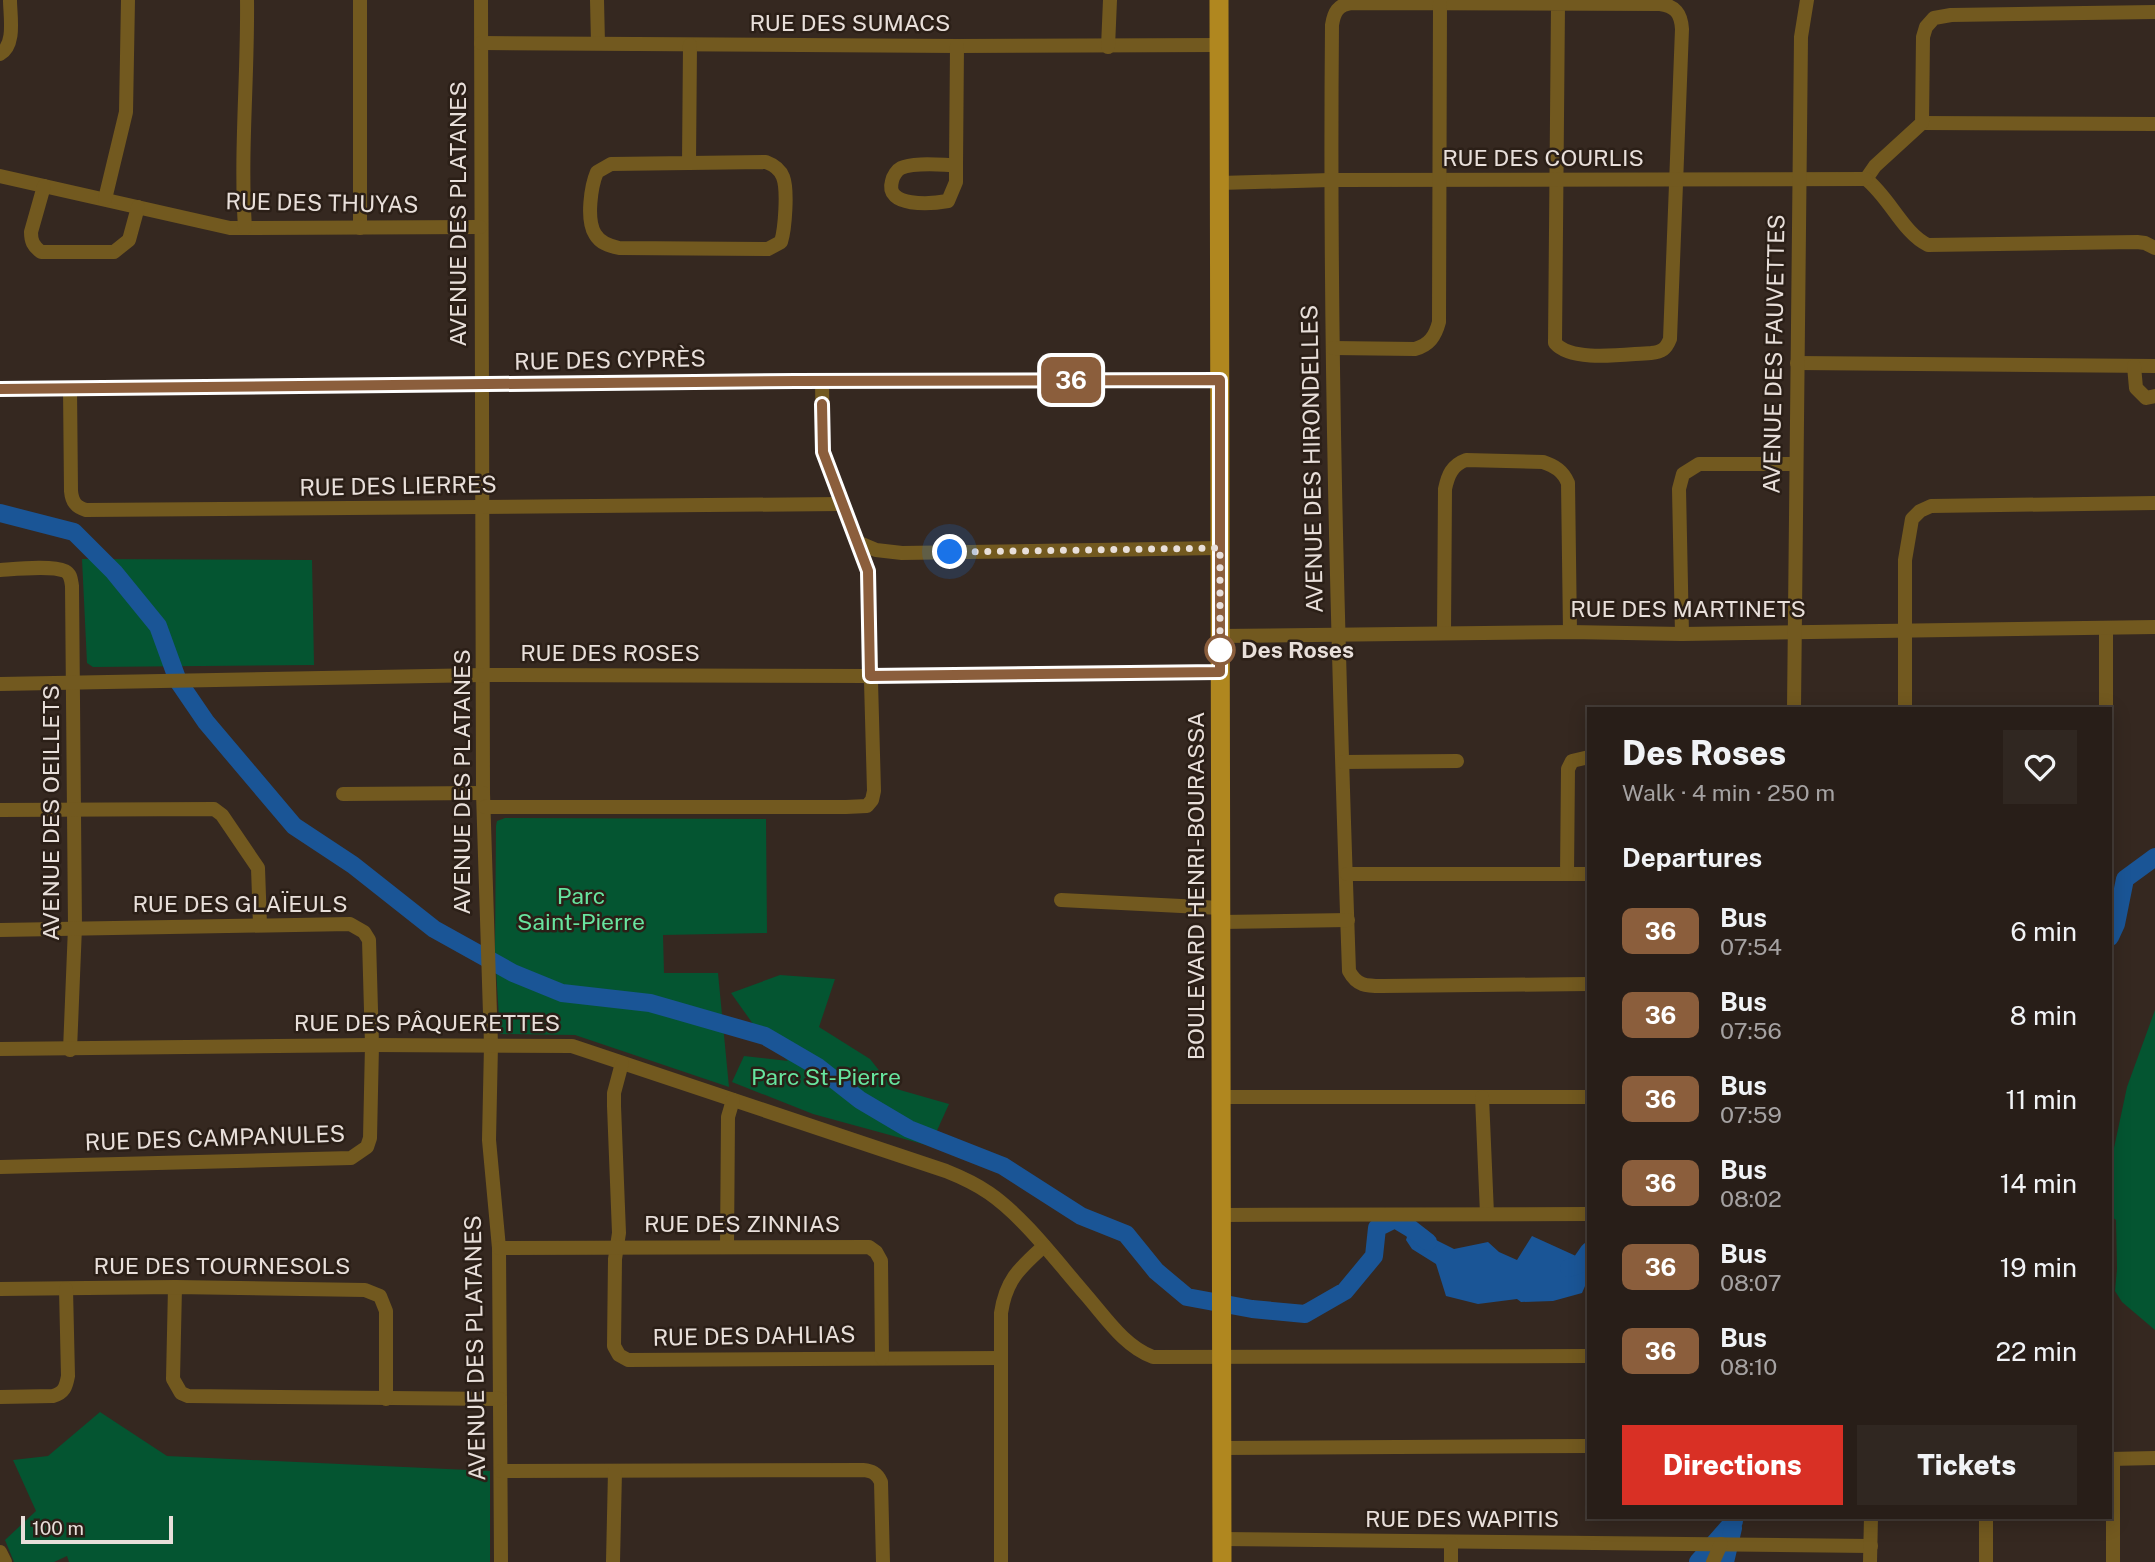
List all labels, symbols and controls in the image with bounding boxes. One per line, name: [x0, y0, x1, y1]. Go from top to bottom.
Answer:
street label: RUE DES SUMACS: [749, 9, 951, 36]
street label: AVENUE DES PLATANES: [444, 81, 471, 347]
street label: RUE DES COURLIS: [1442, 144, 1644, 171]
street label: RUE DES THUYAS: [225, 187, 419, 218]
street label: AVENUE DES FAUVETTES: [1758, 214, 1789, 494]
street label: AVENUE DES HIRONDELLES: [1295, 305, 1328, 613]
street label: RUE DES CYPRÈS: [514, 344, 706, 375]
line badge: 36: [1040, 357, 1102, 403]
text: 36: [1055, 366, 1087, 394]
street label: RUE DES LIERRES: [299, 470, 497, 501]
your location: [932, 534, 967, 569]
street label: RUE DES MARTINETS: [1570, 595, 1806, 622]
marker: Des Roses: [1205, 635, 1235, 665]
place label: Des Roses: [1241, 636, 1354, 663]
street label: RUE DES ROSES: [520, 639, 700, 666]
street label: AVENUE DES PLATANES: [448, 649, 475, 915]
street label: AVENUE DES OEILLETS: [37, 685, 64, 941]
street label: BOULEVARD HENRI-BOURASSA: [1182, 712, 1209, 1060]
button: heart: [2003, 730, 2077, 804]
text: Des Roses: [1622, 734, 1786, 772]
text: Walk · 4 min · 250 m: [1622, 779, 1835, 806]
text: Departures: [1622, 842, 1762, 873]
park label: Parc Saint-Pierre: [517, 882, 645, 935]
street label: RUE DES GLAÏEULS: [132, 890, 348, 917]
text: Bus: [1720, 902, 1767, 933]
text: 6 min: [2010, 916, 2077, 947]
text: 36: [1645, 917, 1676, 945]
text: 07:54: [1720, 933, 1782, 960]
text: Bus: [1720, 986, 1767, 1017]
text: 8 min: [2010, 1000, 2077, 1031]
text: 36: [1645, 1001, 1676, 1029]
street label: RUE DES PÂQUERETTES: [294, 1009, 560, 1036]
text: 07:56: [1720, 1017, 1782, 1044]
park label: Parc St-Pierre: [751, 1063, 901, 1090]
text: Bus: [1720, 1070, 1767, 1101]
text: 11 min: [2005, 1084, 2077, 1115]
text: 36: [1645, 1085, 1676, 1113]
text: 07:59: [1720, 1101, 1782, 1128]
street label: RUE DES CAMPANULES: [84, 1119, 346, 1156]
text: Bus: [1720, 1154, 1767, 1185]
text: 14 min: [2000, 1168, 2077, 1199]
text: 36: [1645, 1169, 1676, 1197]
text: 08:02: [1720, 1185, 1782, 1212]
street label: RUE DES ZINNIAS: [644, 1210, 840, 1237]
street label: AVENUE DES PLATANES: [459, 1215, 490, 1481]
text: Bus: [1720, 1238, 1767, 1269]
street label: RUE DES TOURNESOLS: [94, 1252, 350, 1279]
text: 19 min: [2000, 1252, 2077, 1283]
text: 36: [1645, 1253, 1676, 1281]
text: 08:07: [1720, 1269, 1781, 1296]
street label: RUE DES DAHLIAS: [652, 1320, 856, 1351]
text: Bus: [1720, 1322, 1767, 1353]
text: 22 min: [1996, 1336, 2077, 1367]
text: 36: [1645, 1337, 1676, 1365]
text: 08:10: [1720, 1353, 1777, 1380]
button: Directions: [1622, 1425, 1843, 1505]
button: Tickets: [1857, 1425, 2077, 1505]
street label: RUE DES WAPITIS: [1365, 1505, 1559, 1532]
scale bar: [21, 1513, 173, 1545]
text: 100 m: [32, 1517, 84, 1539]

